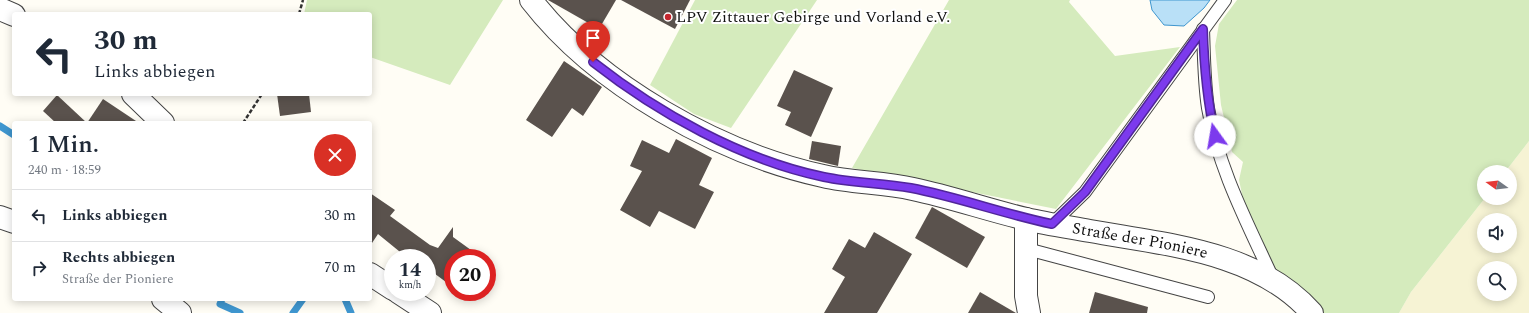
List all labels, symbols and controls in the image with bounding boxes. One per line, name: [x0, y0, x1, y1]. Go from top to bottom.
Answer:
place label: LPV Zittauer Gebirge und Vorland e.V.: [676, 5, 950, 29]
marker: LPV Zittauer Gebirge und Vorland e.V.: [663, 12, 673, 22]
text: 30 m: [94, 19, 158, 62]
pin: [576, 21, 610, 62]
icon: arrive: [582, 27, 604, 49]
icon: left: [28, 28, 80, 80]
text: Links abbiegen: [94, 58, 215, 85]
position arrow: [1194, 115, 1236, 157]
text: 1 Min.: [28, 127, 99, 163]
button: close: [314, 134, 356, 176]
text: 240 m · 18:59: [28, 160, 101, 180]
north arrow: [1477, 165, 1517, 205]
map controls: [1477, 165, 1517, 301]
text: Links abbiegen: [62, 204, 167, 227]
text: 30 m: [324, 204, 356, 227]
icon: left: [28, 205, 50, 227]
button: sound: [1477, 213, 1517, 253]
street label: Straße der Pioniere: [1070, 216, 1211, 265]
text: Rechts abbiegen: [62, 246, 175, 269]
speed limit sign: 20: [444, 249, 496, 301]
text: 14: [399, 255, 421, 285]
text: 70 m: [324, 256, 356, 279]
icon: right: [28, 257, 50, 279]
button: search: [1477, 261, 1517, 301]
text: Straße der Pioniere: [62, 269, 173, 289]
text: km/h: [399, 277, 421, 293]

